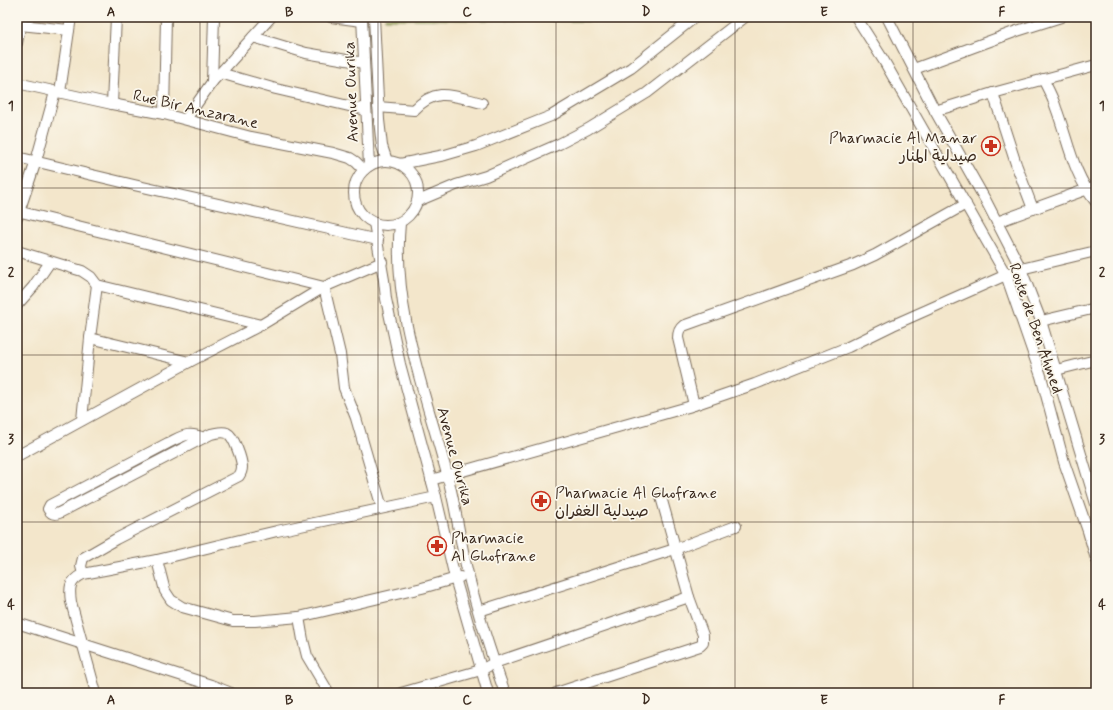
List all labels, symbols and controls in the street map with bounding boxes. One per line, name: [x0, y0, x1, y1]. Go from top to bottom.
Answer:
text: A: [107, 4, 115, 21]
text: B: [285, 4, 294, 21]
text: C: [462, 4, 472, 21]
text: D: [642, 4, 651, 21]
text: E: [820, 4, 828, 21]
text: F: [999, 4, 1006, 21]
street label: Avenue Ourika: [339, 41, 364, 143]
street label: Rue Bir Anzarane: [131, 85, 261, 134]
text: 1: [8, 98, 14, 115]
text: 1: [1099, 98, 1105, 115]
place label: Pharmacie Al Manar صيدلية المنار: [829, 128, 977, 167]
pharmacy icon: Pharmacie Al Manar صيدلية المنار: [980, 135, 1002, 157]
street label: Route de Ben Ahmed: [1003, 260, 1068, 397]
text: 2: [8, 264, 15, 281]
text: 2: [1099, 264, 1106, 281]
street label: Avenue Ourika: [431, 405, 478, 508]
text: 3: [8, 431, 14, 448]
text: 3: [1099, 431, 1105, 448]
place label: Pharmacie Al Ghofrane صيدلية الغفران: [555, 483, 717, 522]
pharmacy icon: Pharmacie Al Ghofrane صيدلية الغفران: [530, 490, 552, 512]
place label: Pharmacie Al Ghofrane: [451, 528, 536, 567]
pharmacy icon: Pharmacie Al Ghofrane: [426, 535, 448, 557]
text: 4: [7, 597, 15, 614]
text: 4: [1098, 597, 1106, 614]
text: A: [107, 692, 115, 709]
text: B: [285, 692, 294, 709]
text: C: [462, 692, 472, 709]
text: D: [642, 692, 651, 709]
text: E: [820, 692, 828, 709]
text: F: [999, 692, 1006, 709]

